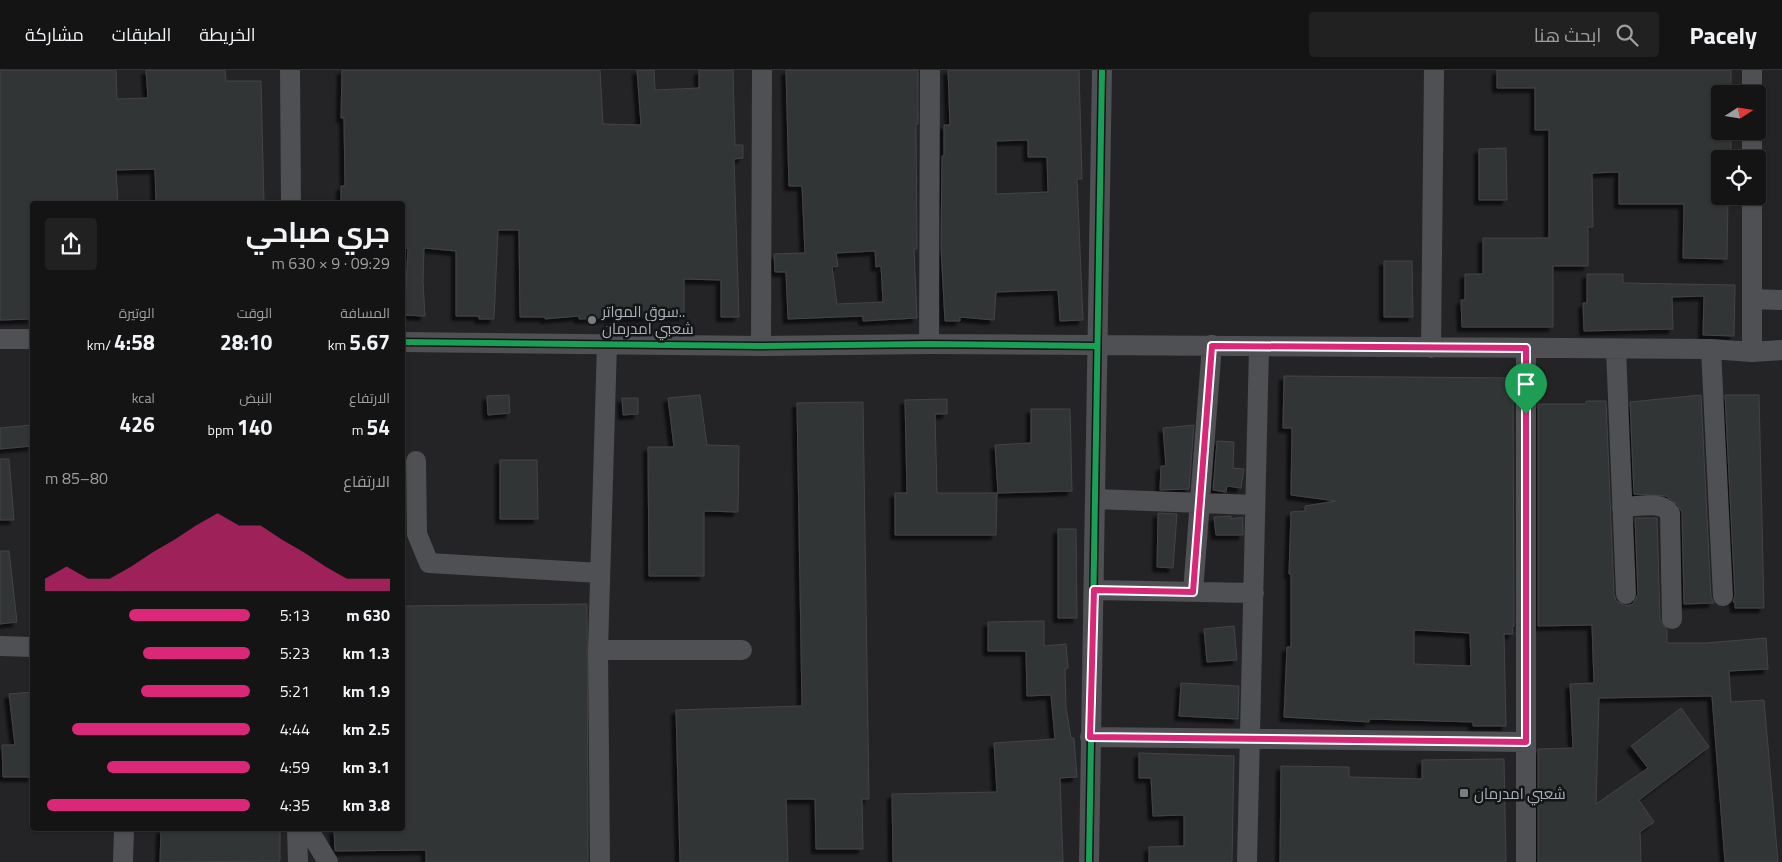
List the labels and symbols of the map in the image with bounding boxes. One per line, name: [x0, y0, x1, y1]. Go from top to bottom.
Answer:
north arrow: [1711, 85, 1766, 140]
place label: سوق المواتر.. شعبي امدرمان: [601, 300, 694, 341]
marker: سوق المواتر.. شعبي امدرمان: [586, 314, 598, 326]
pin: [1505, 363, 1547, 414]
place label: شعبي امدرمان: [1474, 782, 1566, 806]
marker: شعبي امدرمان: [1458, 787, 1470, 799]

